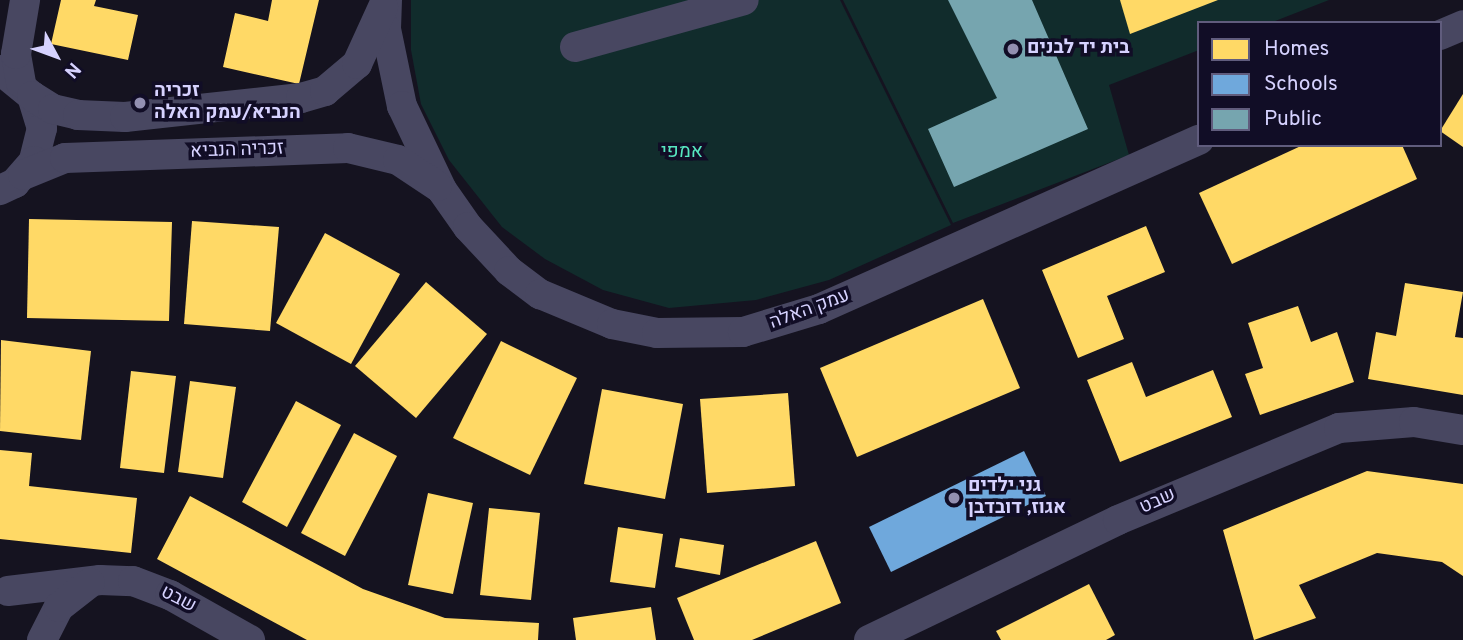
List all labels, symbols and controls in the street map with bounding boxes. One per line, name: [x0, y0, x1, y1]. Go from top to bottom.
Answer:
north arrow: [21, 21, 91, 91]
legend: [1197, 21, 1442, 147]
text: Homes: [1264, 36, 1329, 63]
place label: בית יד לבנים: [1027, 38, 1130, 60]
marker: בית יד לבנים: [1005, 41, 1021, 57]
text: N: [58, 57, 85, 83]
text: Schools: [1264, 71, 1338, 98]
place label: זכריה הנביא/עמק האלה: [154, 81, 301, 125]
marker: זכריה הנביא/עמק האלה: [132, 95, 148, 111]
text: Public: [1264, 106, 1322, 133]
street label: זכריה הנביא: [190, 138, 284, 164]
park label: אמפי: [661, 142, 703, 164]
street label: עמק האלה: [767, 285, 853, 335]
place label: גני ילדים אגוז, דובדבן: [968, 476, 1066, 520]
street label: שבט: [1137, 484, 1179, 520]
marker: גני ילדים אגוז, דובדבן: [946, 490, 962, 506]
street label: שבט: [156, 581, 200, 619]

